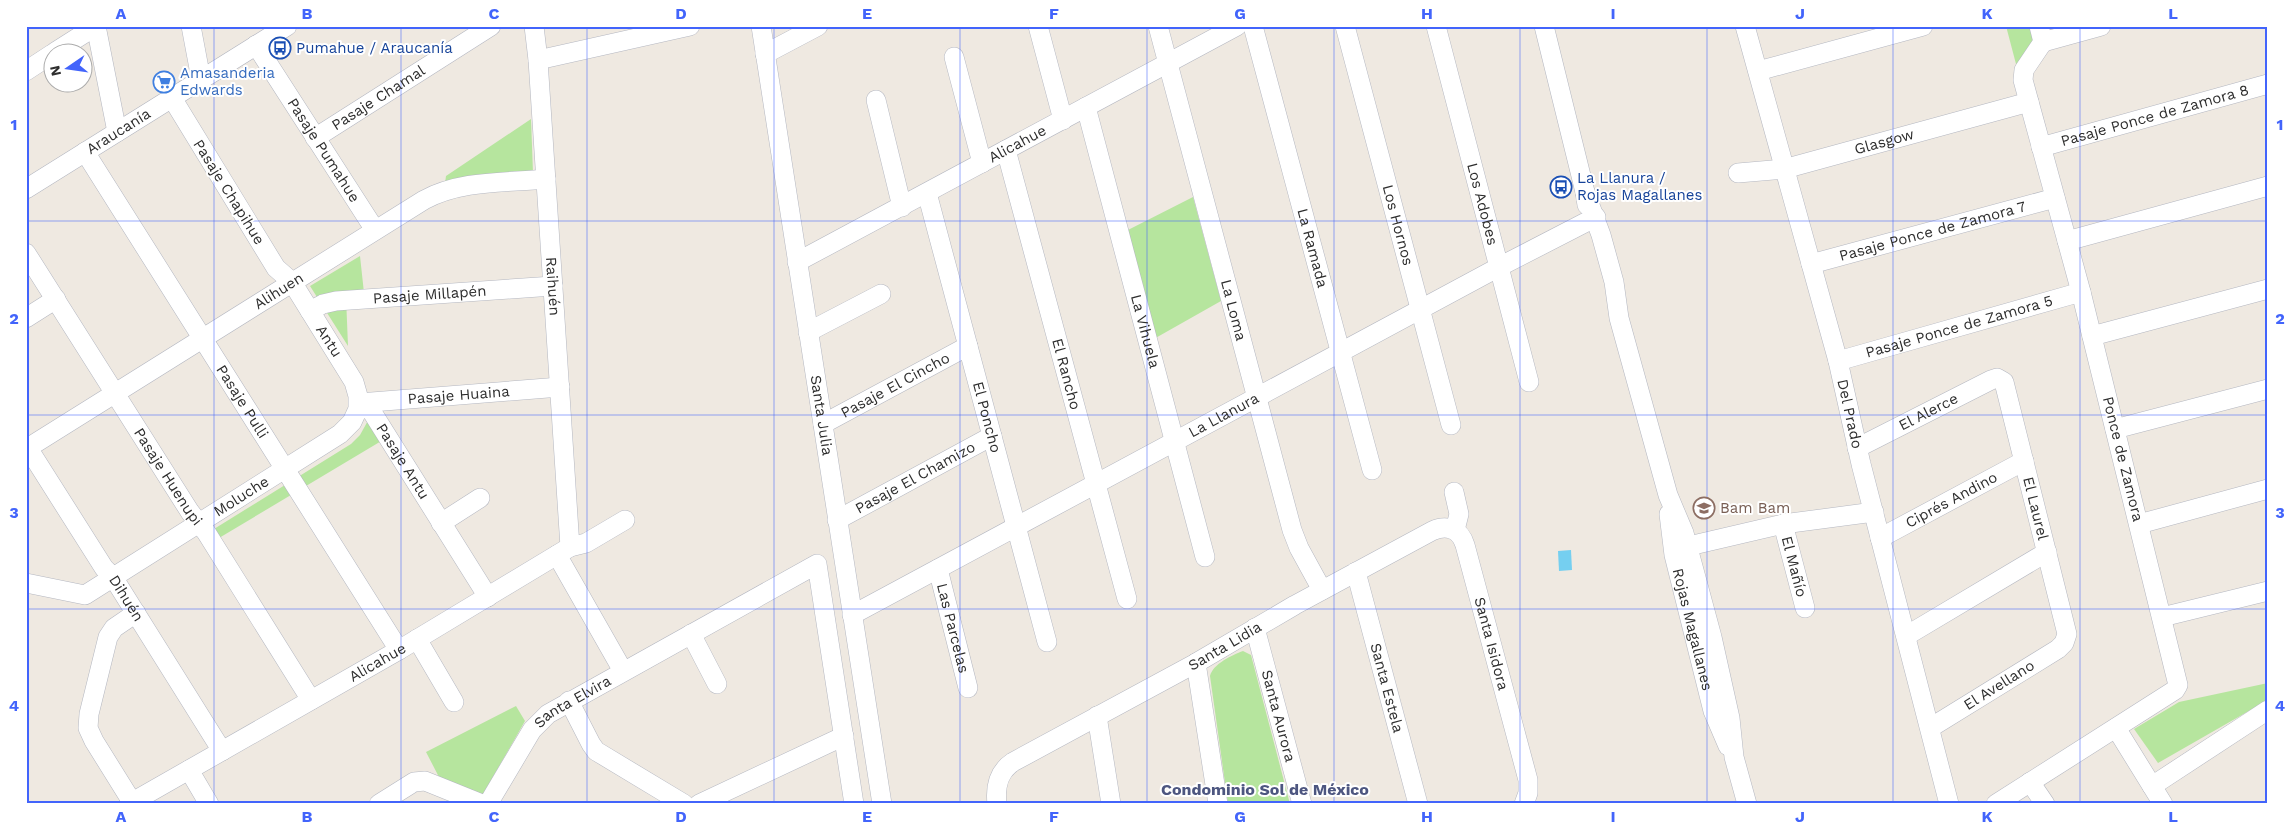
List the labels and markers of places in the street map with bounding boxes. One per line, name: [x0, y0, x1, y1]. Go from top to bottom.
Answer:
bus stop icon: Pumahue / Araucanía: [268, 36, 292, 60]
place label: Pumahue / Araucanía: [296, 39, 453, 57]
place label: Amasanderia Edwards: [180, 64, 276, 99]
supermarket icon: Amasanderia Edwards: [152, 70, 176, 94]
place label: La Llanura / Rojas Magallanes: [1577, 169, 1703, 204]
bus stop icon: La Llanura / Rojas Magallanes: [1549, 175, 1573, 199]
school or university icon: Bam Bam: [1692, 496, 1716, 520]
place label: Bam Bam: [1720, 499, 1790, 517]

